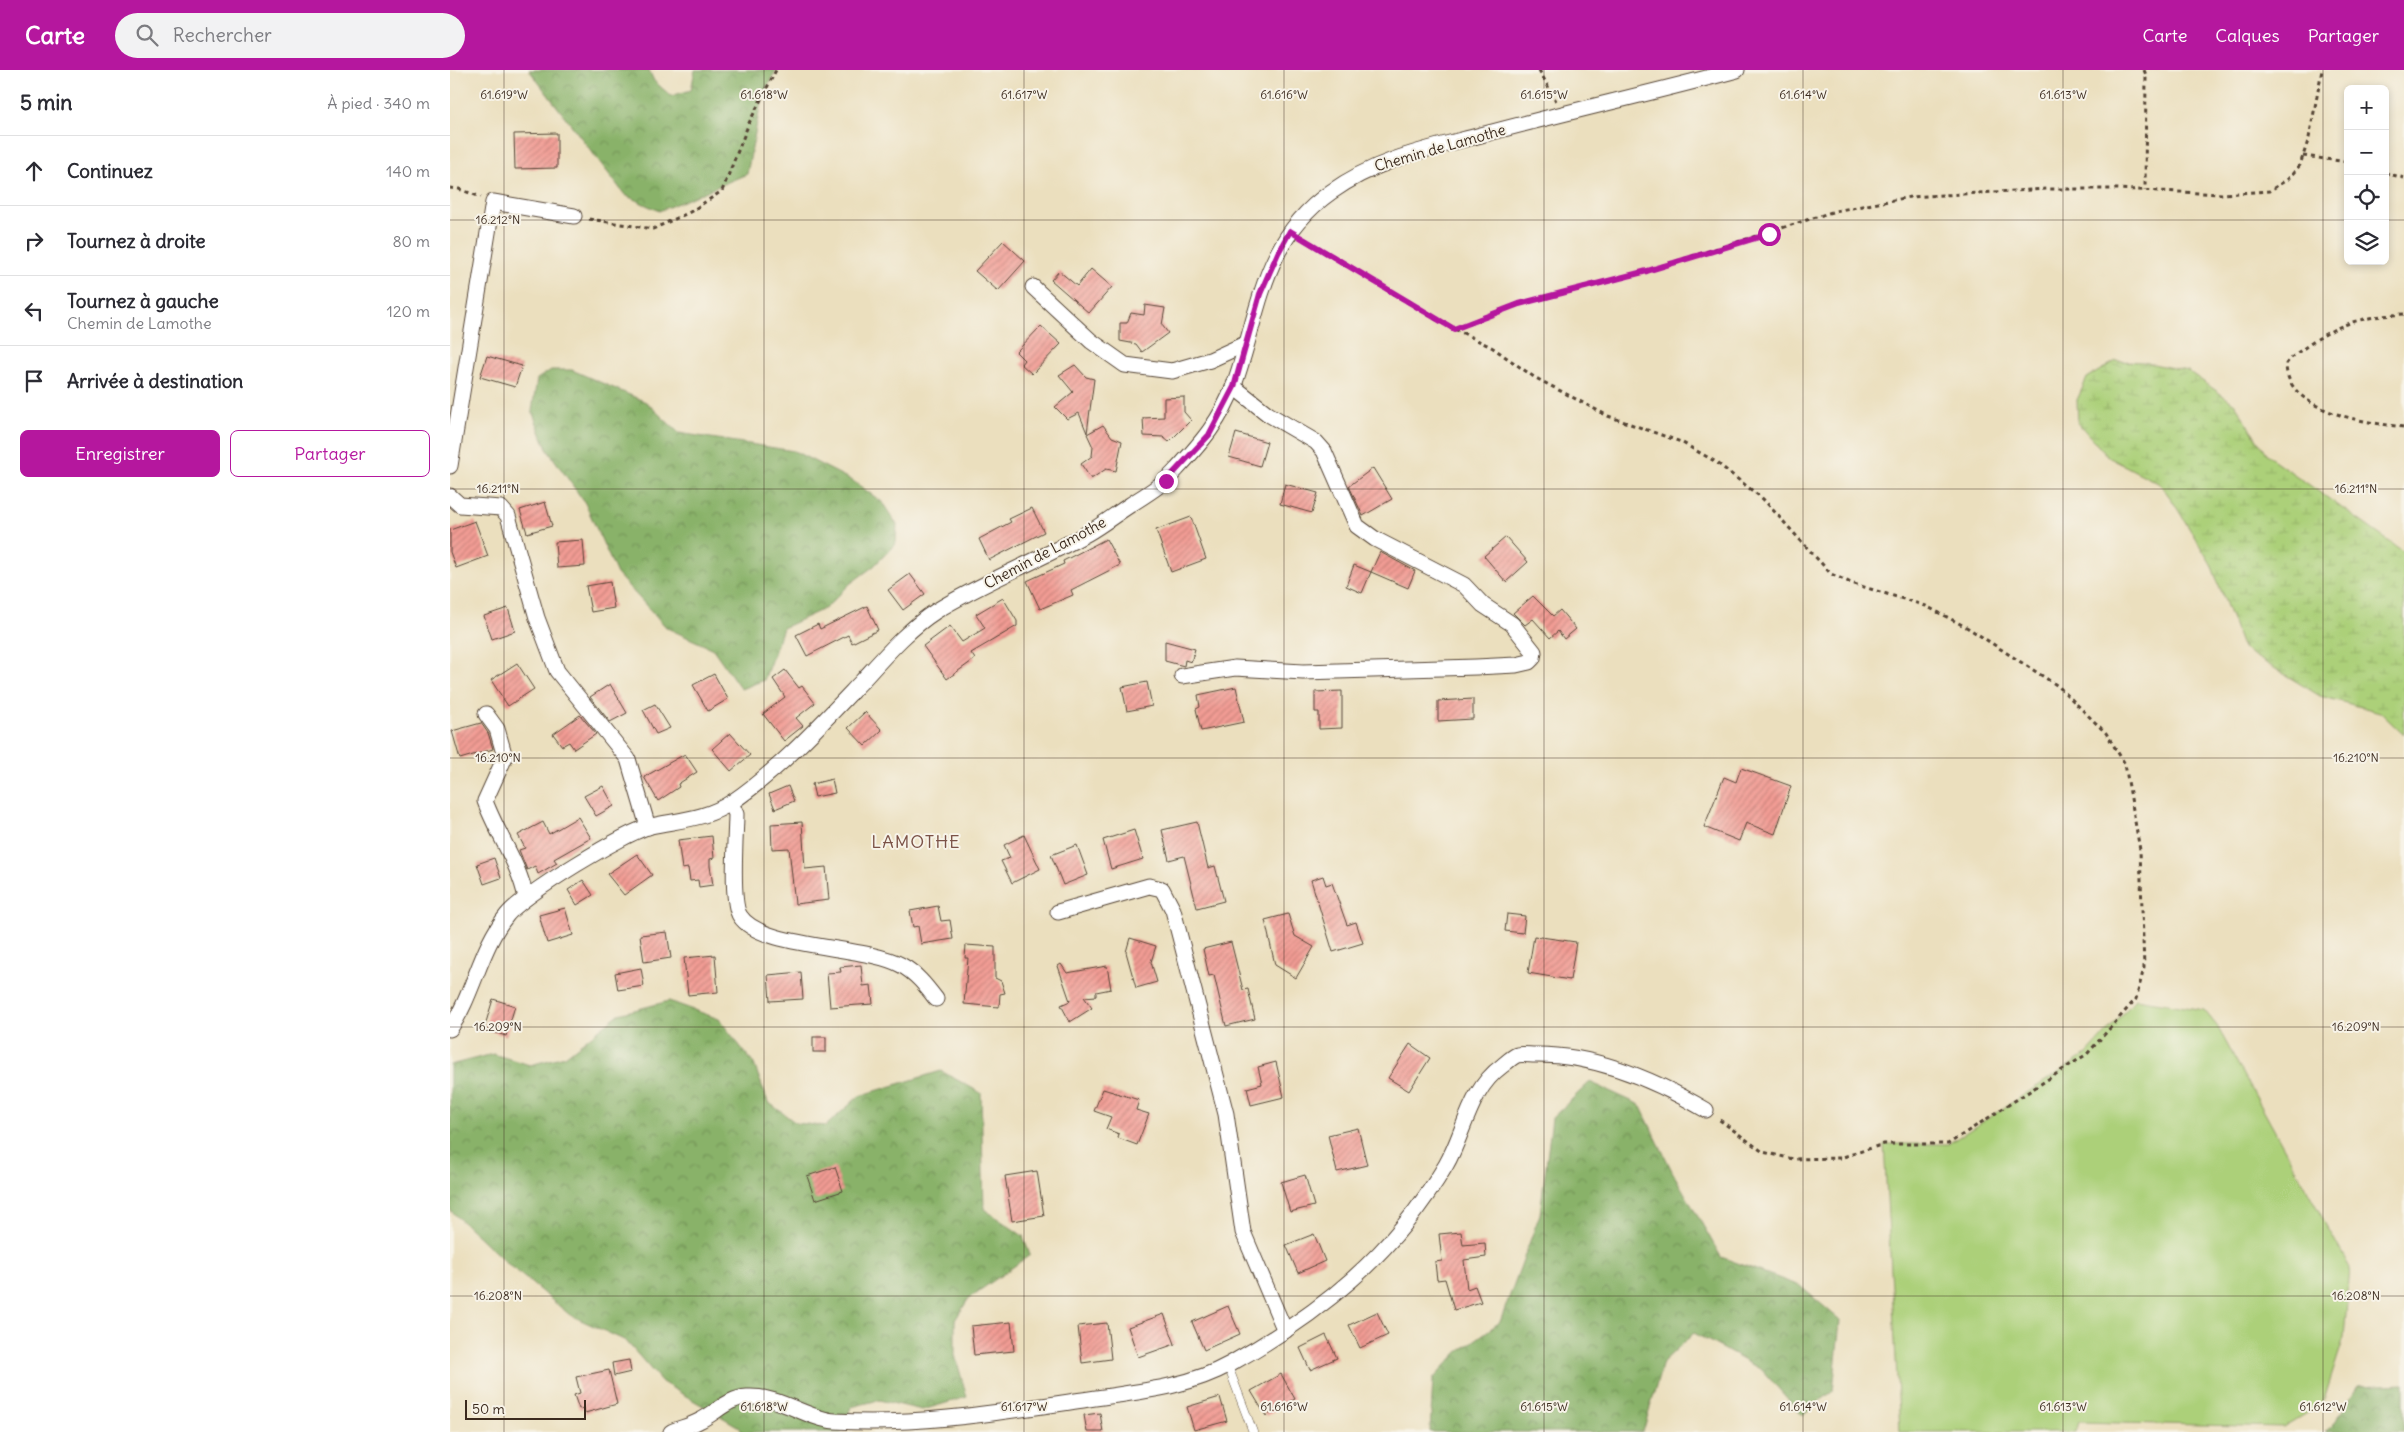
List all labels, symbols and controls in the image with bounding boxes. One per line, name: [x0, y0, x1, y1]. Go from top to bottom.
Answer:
search box: [115, 13, 465, 58]
text: Carte: [25, 20, 85, 50]
icon: search: [133, 21, 161, 49]
text: Rechercher: [173, 23, 272, 47]
text: Carte: [2142, 24, 2187, 47]
text: Calques: [2215, 24, 2280, 47]
text: Partager: [2308, 24, 2379, 47]
map controls: [2344, 85, 2389, 265]
button: +: [2344, 85, 2389, 130]
text: 61.619°W: [480, 87, 528, 102]
text: 61.618°W: [740, 87, 788, 102]
text: 61.617°W: [1001, 87, 1047, 102]
text: 61.616°W: [1260, 87, 1308, 102]
text: 61.615°W: [1520, 87, 1568, 102]
text: 61.614°W: [1779, 87, 1827, 102]
text: 61.613°W: [2039, 87, 2087, 102]
text: 5 min: [20, 89, 72, 116]
text: À pied · 340 m: [327, 93, 430, 113]
street label: Chemin de Lamothe: [1372, 120, 1508, 175]
button: −: [2344, 130, 2389, 175]
icon: ahead: [20, 157, 48, 185]
text: Continuez: [67, 159, 153, 183]
text: 140 m: [386, 161, 430, 181]
button: locate: [2344, 175, 2389, 220]
text: 16.212°N: [476, 212, 520, 227]
button: layers: [2344, 220, 2389, 265]
route start: [1758, 223, 1781, 246]
icon: right: [20, 227, 48, 255]
text: Tournez à droite: [67, 229, 206, 253]
text: 80 m: [392, 231, 430, 251]
text: Tournez à gauche: [67, 289, 219, 313]
icon: left: [20, 297, 48, 325]
text: 120 m: [387, 301, 430, 321]
text: Chemin de Lamothe: [67, 313, 212, 333]
icon: arrive: [20, 367, 48, 395]
text: Arrivée à destination: [67, 369, 243, 393]
button: Enregistrer: [20, 430, 220, 477]
button: Partager: [230, 430, 430, 477]
route end: [1155, 470, 1178, 493]
text: 16.211°N: [477, 481, 519, 496]
text: 16.211°N: [2335, 481, 2377, 496]
street label: Chemin de Lamothe: [980, 512, 1109, 593]
text: 16.210°N: [475, 750, 521, 765]
text: 16.210°N: [2333, 750, 2379, 765]
district label: LAMOTHE: [871, 830, 961, 853]
text: 16.209°N: [474, 1019, 522, 1034]
text: 16.209°N: [2332, 1019, 2380, 1034]
text: 16.208°N: [474, 1288, 522, 1303]
text: 16.208°N: [2332, 1288, 2380, 1303]
scale bar: [465, 1397, 586, 1420]
text: 61.618°W: [740, 1399, 788, 1414]
text: 61.617°W: [1001, 1399, 1047, 1414]
text: 61.616°W: [1260, 1399, 1308, 1414]
text: 61.615°W: [1520, 1399, 1568, 1414]
text: 61.614°W: [1779, 1399, 1827, 1414]
text: 61.613°W: [2039, 1399, 2087, 1414]
text: 61.612°W: [2299, 1399, 2347, 1414]
text: 50 m: [472, 1400, 505, 1418]

